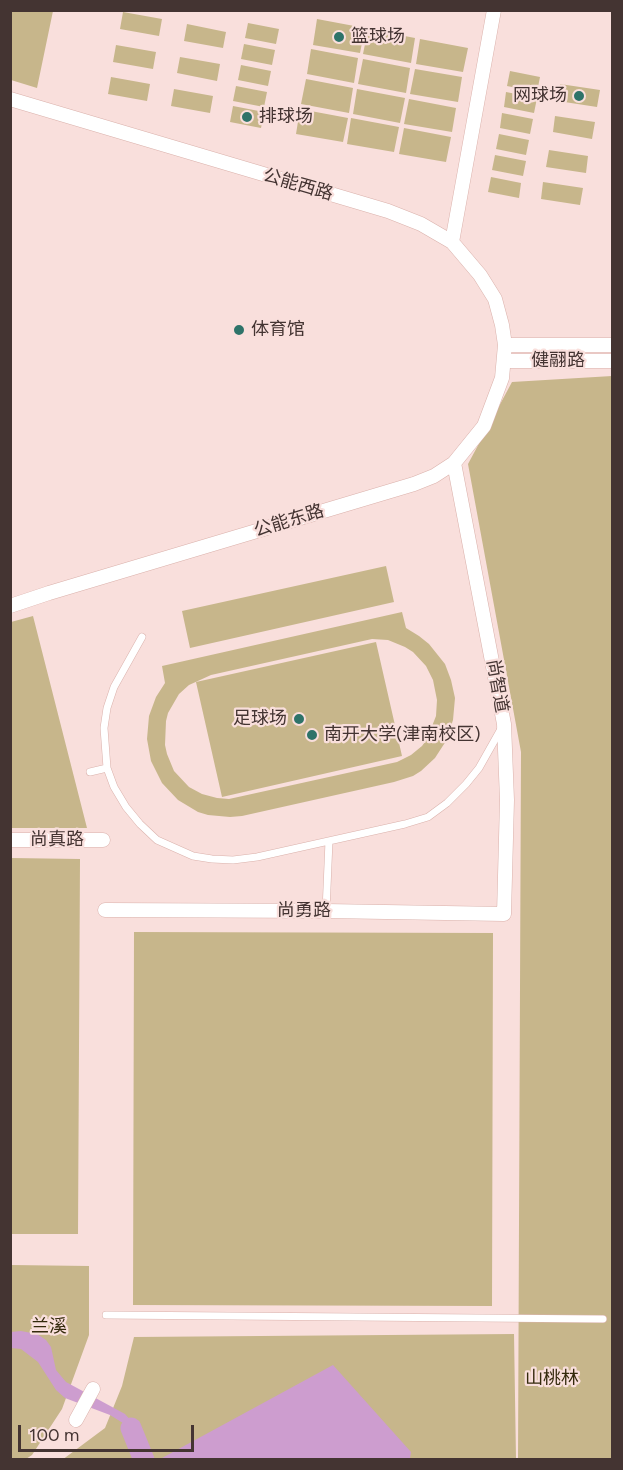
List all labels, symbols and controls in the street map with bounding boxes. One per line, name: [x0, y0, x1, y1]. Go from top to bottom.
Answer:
place label: 篮球场: [351, 26, 405, 48]
marker: 篮球场: [332, 30, 346, 44]
place label: 网球场: [513, 85, 567, 107]
marker: 网球场: [572, 89, 586, 103]
place label: 排球场: [259, 106, 313, 128]
marker: 排球场: [240, 110, 254, 124]
street label: 公能西路: [260, 165, 336, 205]
place label: 体育馆: [251, 319, 305, 341]
marker: 体育馆: [232, 323, 246, 337]
street label: 健翮路: [531, 350, 585, 372]
street label: 公能东路: [251, 500, 327, 542]
street label: 尚智道: [482, 658, 512, 714]
place label: 足球场: [233, 708, 287, 730]
marker: 足球场: [292, 712, 306, 726]
place label: 南开大学(津南校区): [324, 724, 481, 746]
marker: 南开大学(津南校区): [305, 728, 319, 742]
street label: 尚真路: [30, 829, 84, 851]
street label: 尚勇路: [277, 900, 331, 922]
park label: 兰溪: [31, 1316, 67, 1338]
park label: 山桃林: [525, 1368, 579, 1390]
scale bar: [21, 1413, 196, 1451]
text: 100 m: [29, 1424, 79, 1446]

